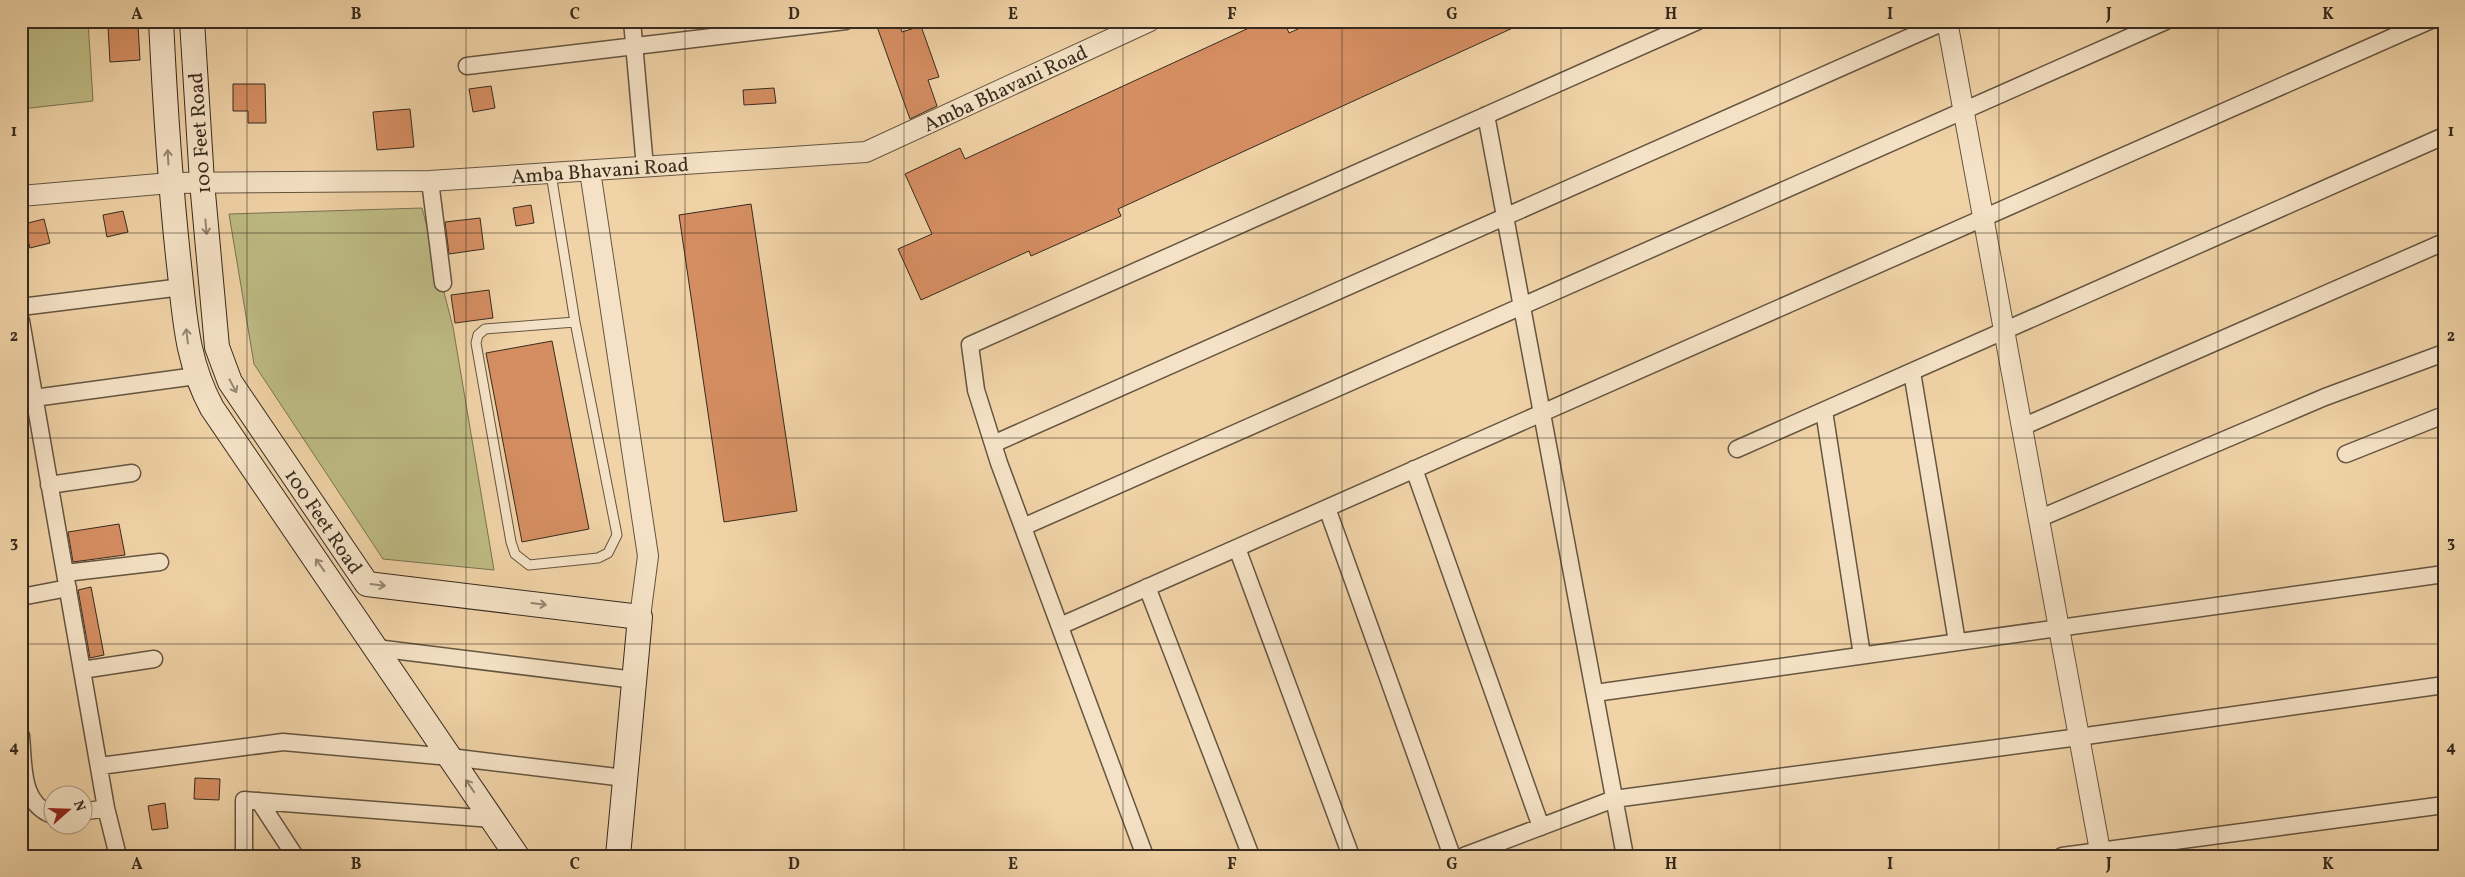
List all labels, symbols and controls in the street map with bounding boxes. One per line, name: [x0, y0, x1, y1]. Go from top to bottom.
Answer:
text: A: [131, 4, 143, 26]
text: B: [351, 4, 362, 26]
text: C: [570, 4, 580, 26]
text: D: [788, 4, 800, 26]
text: E: [1008, 4, 1018, 26]
text: F: [1227, 4, 1237, 26]
text: G: [1446, 4, 1458, 26]
text: H: [1665, 4, 1677, 26]
text: I: [1887, 4, 1893, 26]
text: J: [2105, 4, 2112, 26]
text: K: [2322, 4, 2334, 26]
street label: Amba Bhavani Road: [919, 39, 1092, 140]
street label: 100 Feet Road: [183, 71, 219, 194]
text: 1: [11, 121, 17, 143]
text: 1: [2448, 121, 2454, 143]
one-way arrow: [164, 149, 173, 165]
street label: Amba Bhavani Road: [510, 152, 690, 192]
one-way arrow: [202, 219, 211, 235]
text: 2: [10, 326, 18, 348]
text: 2: [2447, 326, 2455, 348]
one-way arrow: [182, 328, 192, 344]
one-way arrow: [229, 378, 238, 393]
street label: 100 Feet Road: [277, 464, 368, 580]
text: 3: [10, 532, 18, 554]
text: 3: [2447, 532, 2455, 554]
one-way arrow: [315, 558, 325, 572]
one-way arrow: [370, 580, 386, 590]
one-way arrow: [531, 600, 547, 610]
text: 4: [9, 737, 19, 759]
text: 4: [2446, 737, 2456, 759]
one-way arrow: [465, 780, 475, 794]
north arrow: [42, 784, 92, 834]
text: N: [68, 798, 89, 814]
text: A: [131, 854, 143, 876]
text: B: [351, 854, 362, 876]
text: C: [570, 854, 580, 876]
text: D: [788, 854, 800, 876]
text: E: [1008, 854, 1018, 876]
text: F: [1227, 854, 1237, 876]
text: G: [1446, 854, 1458, 876]
text: H: [1665, 854, 1677, 876]
text: I: [1887, 854, 1893, 876]
text: J: [2105, 854, 2112, 876]
text: K: [2322, 854, 2334, 876]

